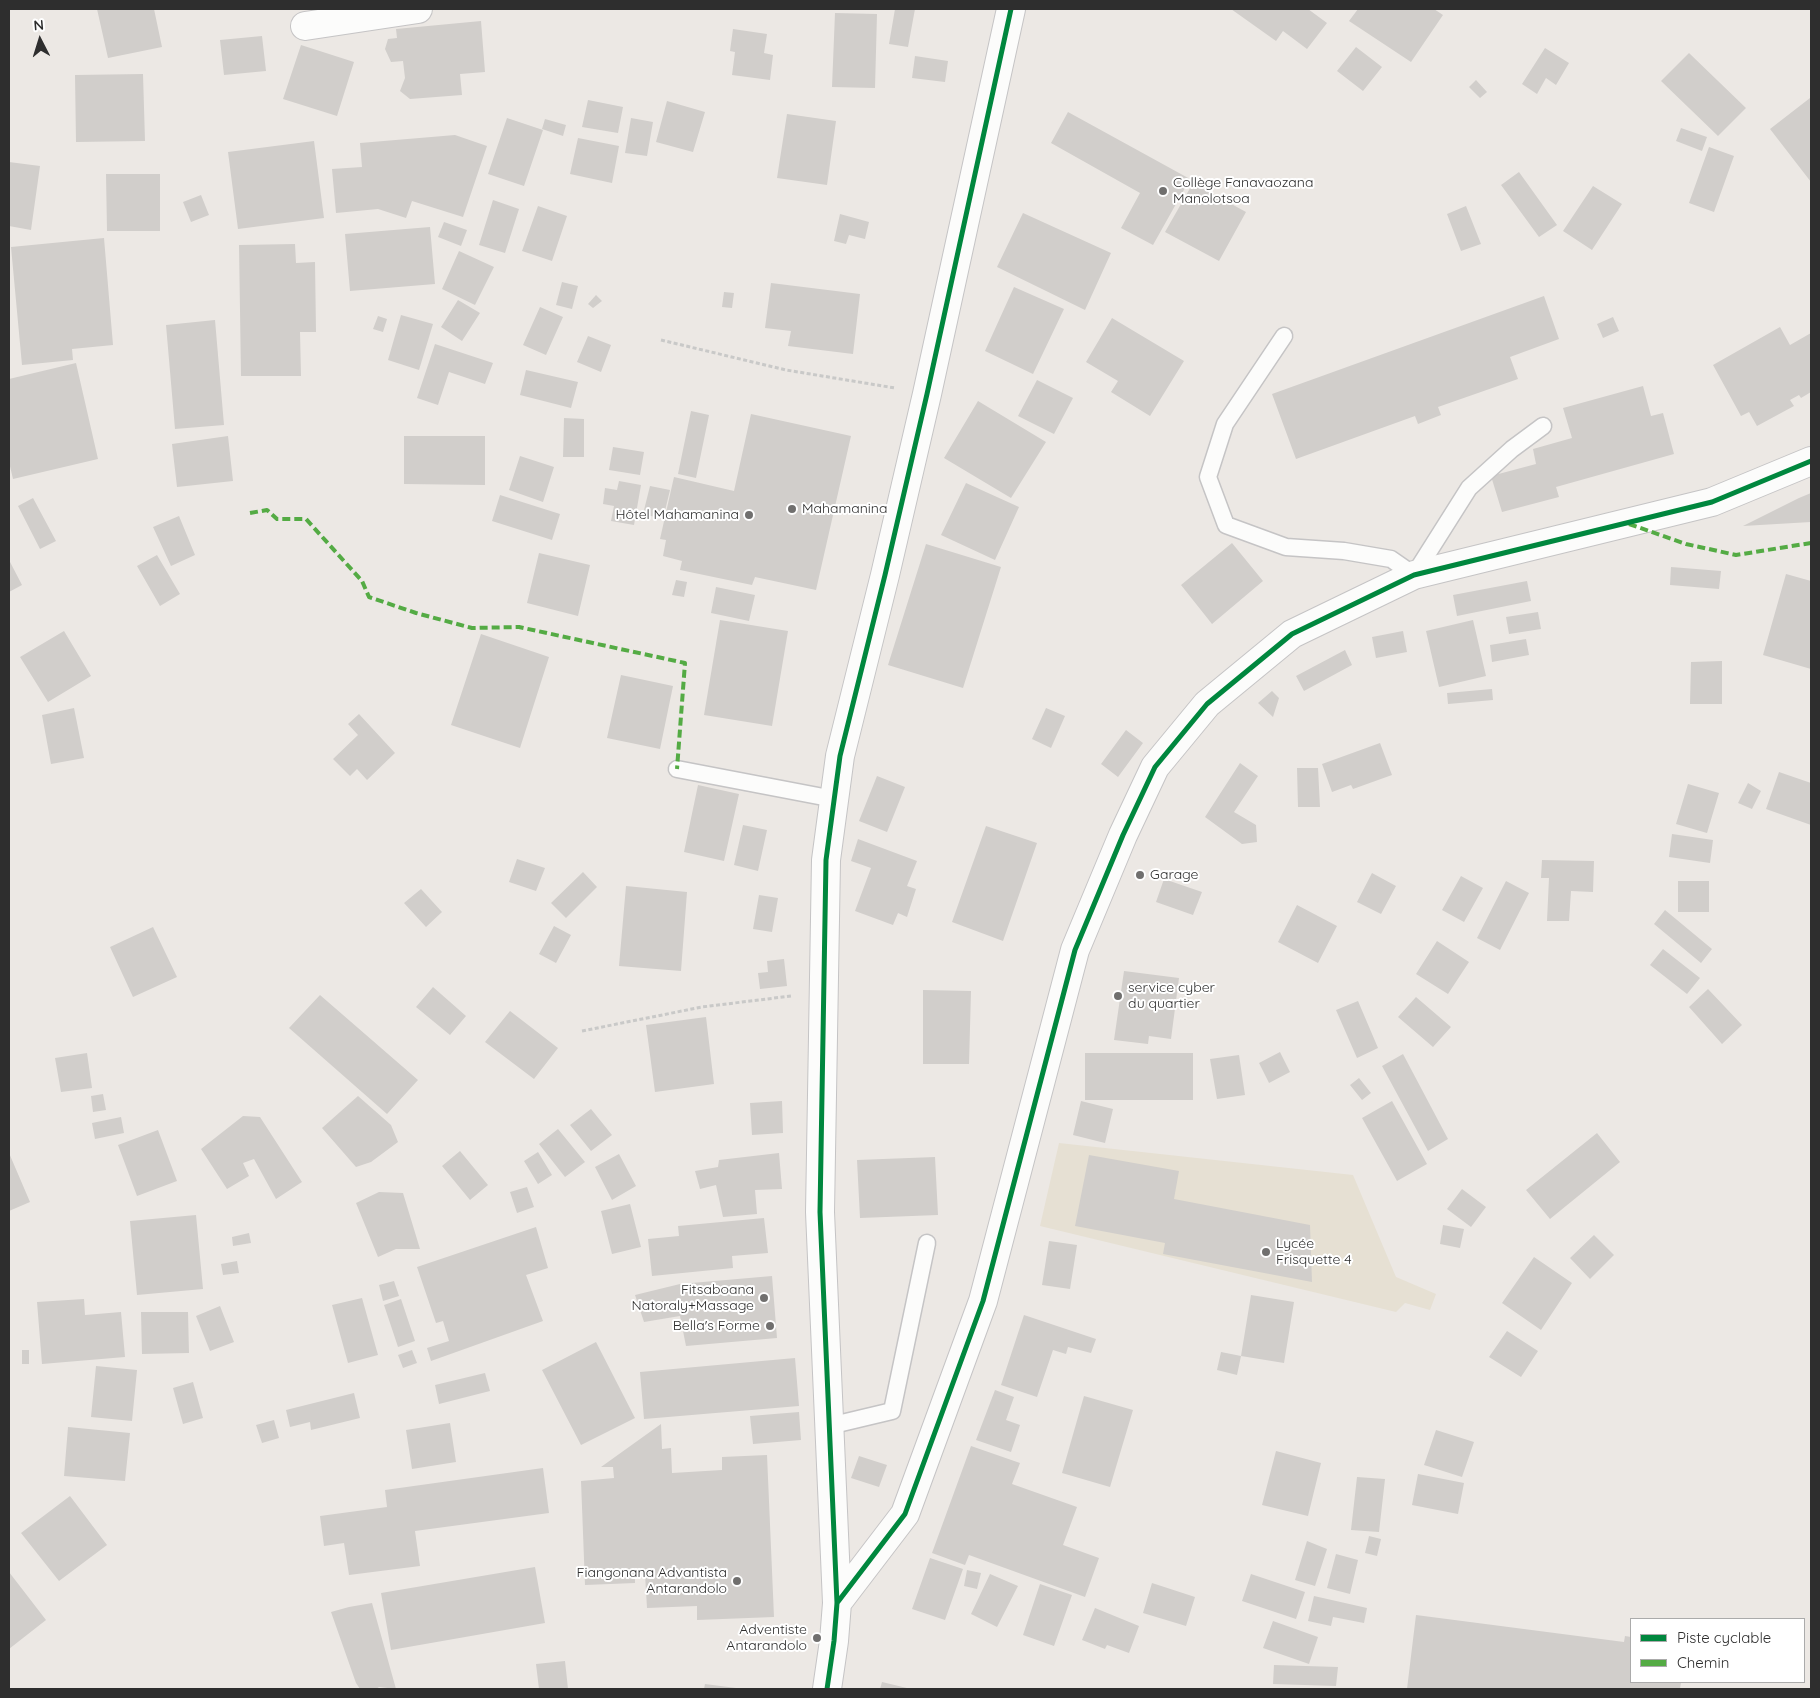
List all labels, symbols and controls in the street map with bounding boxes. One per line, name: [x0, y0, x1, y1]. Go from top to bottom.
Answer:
north arrow: [15, 15, 65, 65]
text: N: [33, 16, 45, 34]
place label: Collège Fanavaozana Manolotsoa: [1173, 175, 1313, 208]
marker: Collège Fanavaozana Manolotsoa: [1157, 185, 1169, 197]
place label: Mahamanina: [802, 501, 887, 517]
marker: Mahamanina: [786, 503, 798, 515]
place label: Hôtel Mahamanina: [615, 507, 739, 523]
marker: Hôtel Mahamanina: [743, 509, 755, 521]
place label: Garage: [1150, 867, 1198, 883]
marker: Garage: [1134, 869, 1146, 881]
place label: service cyber du quartier: [1128, 980, 1215, 1012]
marker: service cyber du quartier: [1112, 990, 1124, 1002]
place label: Lycée Frisquette 4: [1276, 1236, 1352, 1268]
marker: Lycée Frisquette 4: [1260, 1246, 1272, 1258]
place label: Fitsaboana Natoraly+Massage: [632, 1282, 754, 1314]
marker: Fitsaboana Natoraly+Massage: [758, 1292, 770, 1304]
place label: Bella's Forme: [673, 1318, 760, 1334]
marker: Bella's Forme: [764, 1320, 776, 1332]
place label: Fiangonana Advantista Antarandolo: [577, 1565, 727, 1598]
marker: Fiangonana Advantista Antarandolo: [731, 1575, 743, 1587]
legend: [1630, 1618, 1805, 1683]
place label: Adventiste Antarandolo: [726, 1622, 807, 1654]
text: Piste cyclable: [1677, 1628, 1771, 1647]
marker: Adventiste Antarandolo: [811, 1632, 823, 1644]
text: Chemin: [1677, 1653, 1729, 1672]

